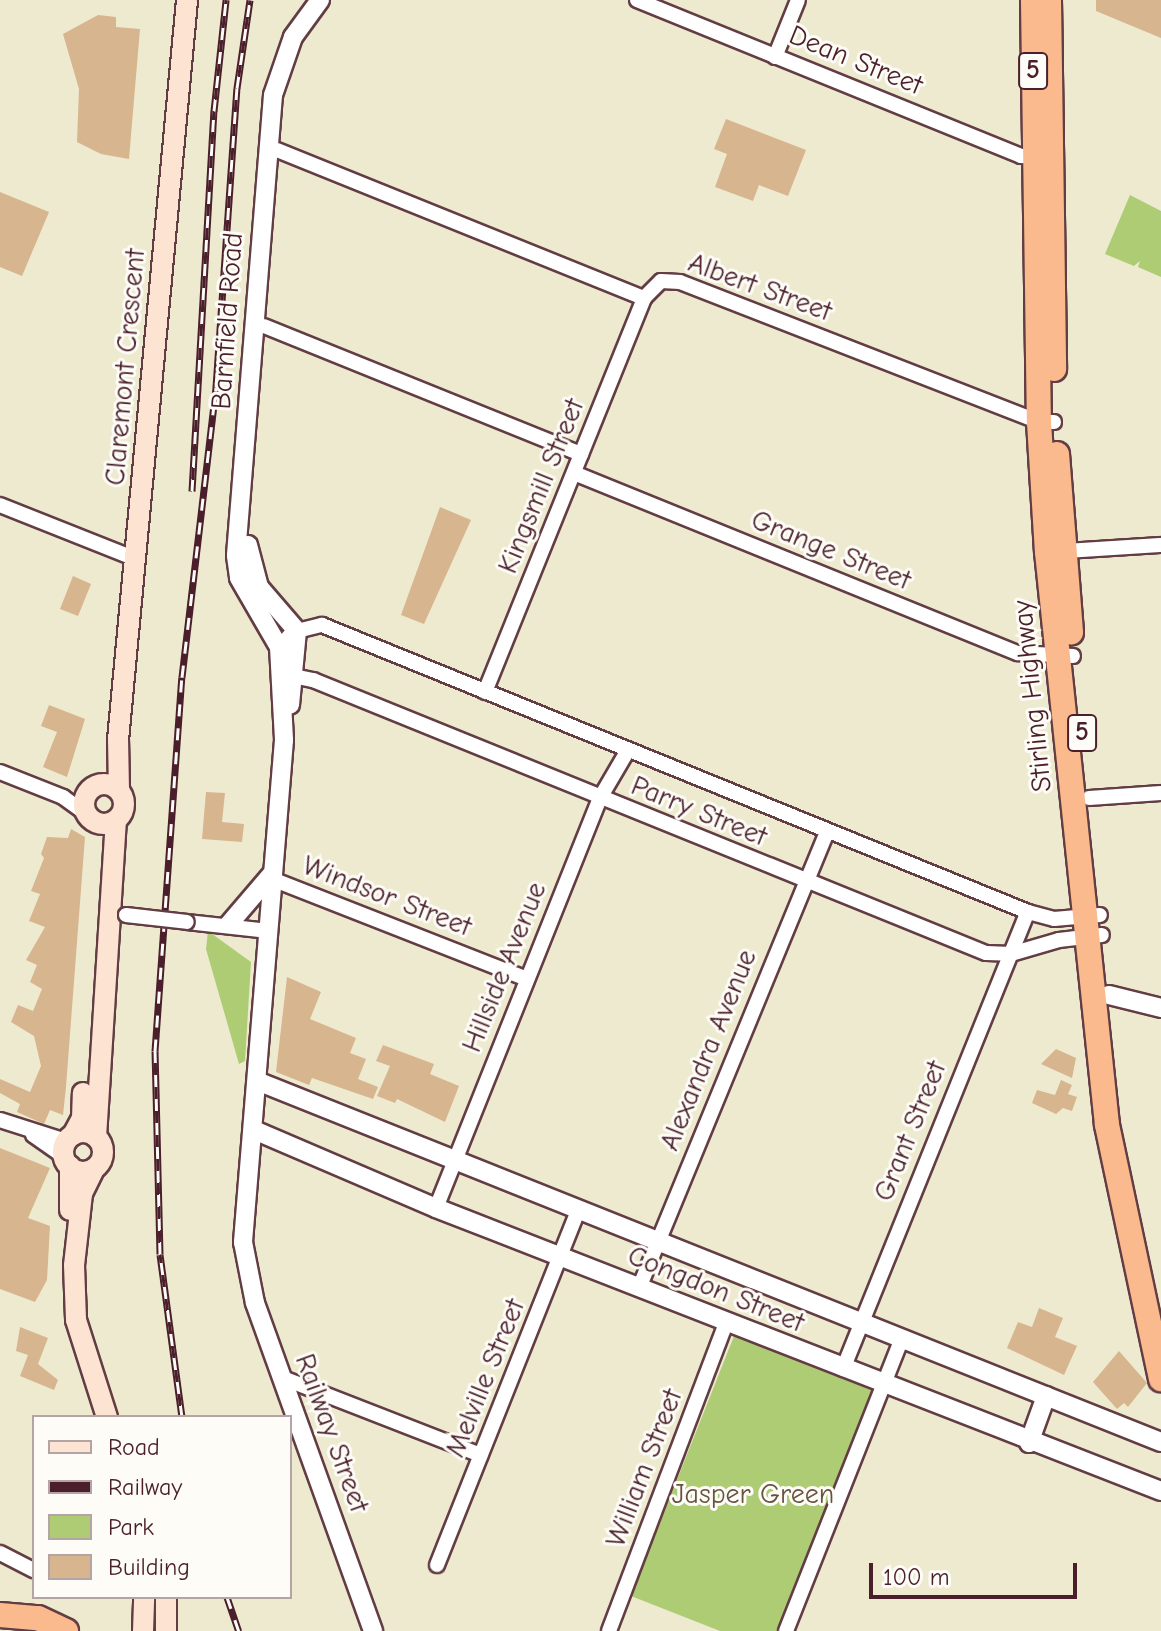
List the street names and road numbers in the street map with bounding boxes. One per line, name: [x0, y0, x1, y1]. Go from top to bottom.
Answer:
street label: Dean Street: [784, 18, 928, 102]
road number: 5: [1017, 49, 1049, 93]
street label: Barnfield Road: [204, 231, 250, 411]
street label: Albert Street: [684, 246, 836, 328]
street label: Claremont Crescent: [98, 247, 152, 487]
street label: Kingsmill Street: [491, 394, 591, 578]
street label: Grange Street: [746, 503, 916, 597]
street label: Stirling Highway: [1005, 598, 1059, 794]
road number: 5: [1066, 711, 1098, 755]
street label: Parry Street: [626, 769, 772, 853]
street label: Windsor Street: [298, 848, 476, 944]
street label: Hillside Avenue: [455, 877, 553, 1057]
street label: Alexandra Avenue: [652, 945, 764, 1155]
street label: Grant Street: [867, 1056, 953, 1206]
street label: Congdon Street: [623, 1238, 809, 1340]
street label: Melville Street: [438, 1294, 532, 1462]
street label: Railway Street: [288, 1349, 376, 1517]
street label: William Street: [599, 1384, 689, 1552]

